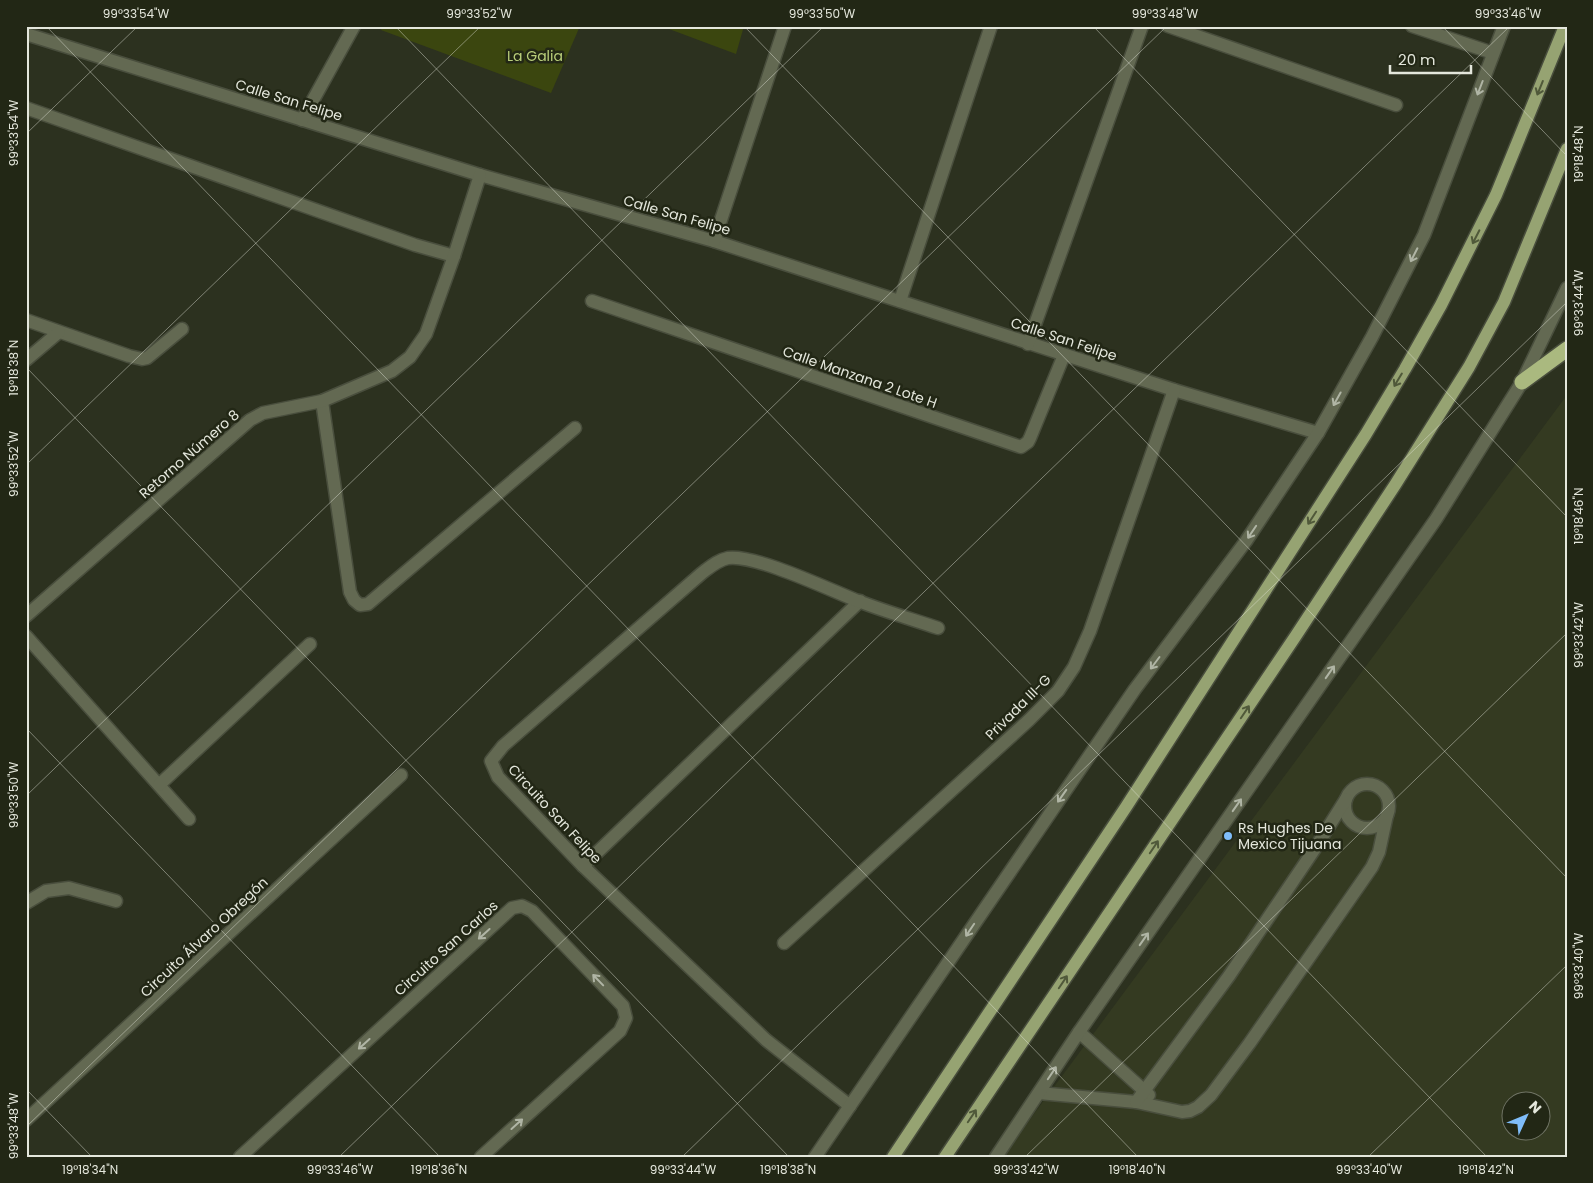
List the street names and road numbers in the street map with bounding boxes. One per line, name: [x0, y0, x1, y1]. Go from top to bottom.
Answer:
street label: Calle San Felipe: [233, 74, 345, 126]
street label: Calle San Felipe: [621, 190, 733, 240]
street label: Calle San Felipe: [1008, 312, 1120, 366]
street label: Calle Manzana 2 Lote H: [780, 341, 940, 413]
street label: Retorno Número 8: [135, 405, 244, 503]
street label: Privada III-G: [981, 670, 1055, 744]
street label: Circuito San Felipe: [504, 760, 607, 868]
street label: Circuito Álvaro Obregón: [136, 872, 272, 1002]
street label: Circuito San Carlos: [390, 896, 502, 1000]

